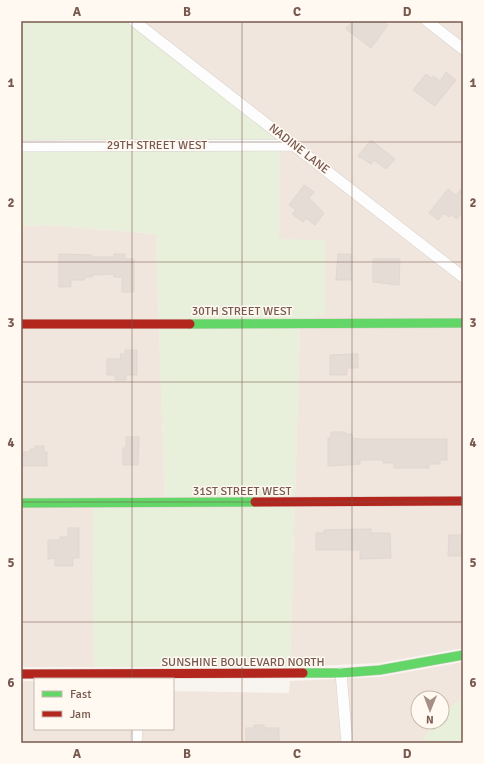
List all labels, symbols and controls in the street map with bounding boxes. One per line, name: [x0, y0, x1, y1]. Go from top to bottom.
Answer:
text: A: [73, 4, 82, 20]
text: B: [183, 4, 191, 20]
text: C: [293, 4, 301, 20]
text: D: [403, 4, 412, 20]
text: 1: [7, 75, 15, 91]
text: 1: [469, 75, 477, 91]
street label: NADINE LANE: [266, 121, 332, 177]
street label: 29TH STREET WEST: [107, 138, 207, 153]
text: 2: [7, 195, 15, 211]
text: 2: [469, 195, 477, 211]
street label: 30TH STREET WEST: [192, 304, 292, 319]
text: 3: [7, 315, 15, 331]
text: 3: [469, 315, 477, 331]
text: 4: [7, 435, 15, 451]
text: 4: [469, 435, 477, 451]
street label: 31ST STREET WEST: [193, 484, 291, 499]
text: 5: [7, 555, 15, 571]
text: 5: [469, 555, 477, 571]
street label: SUNSHINE BOULEVARD NORTH: [161, 655, 325, 670]
text: 6: [7, 675, 15, 691]
text: 6: [469, 675, 477, 691]
legend: [34, 678, 174, 730]
text: Fast: [70, 687, 91, 702]
north arrow: [410, 690, 450, 730]
text: Jam: [70, 707, 91, 722]
text: N: [426, 713, 434, 726]
text: A: [73, 746, 82, 762]
text: B: [183, 746, 191, 762]
text: C: [293, 746, 301, 762]
text: D: [403, 746, 412, 762]

